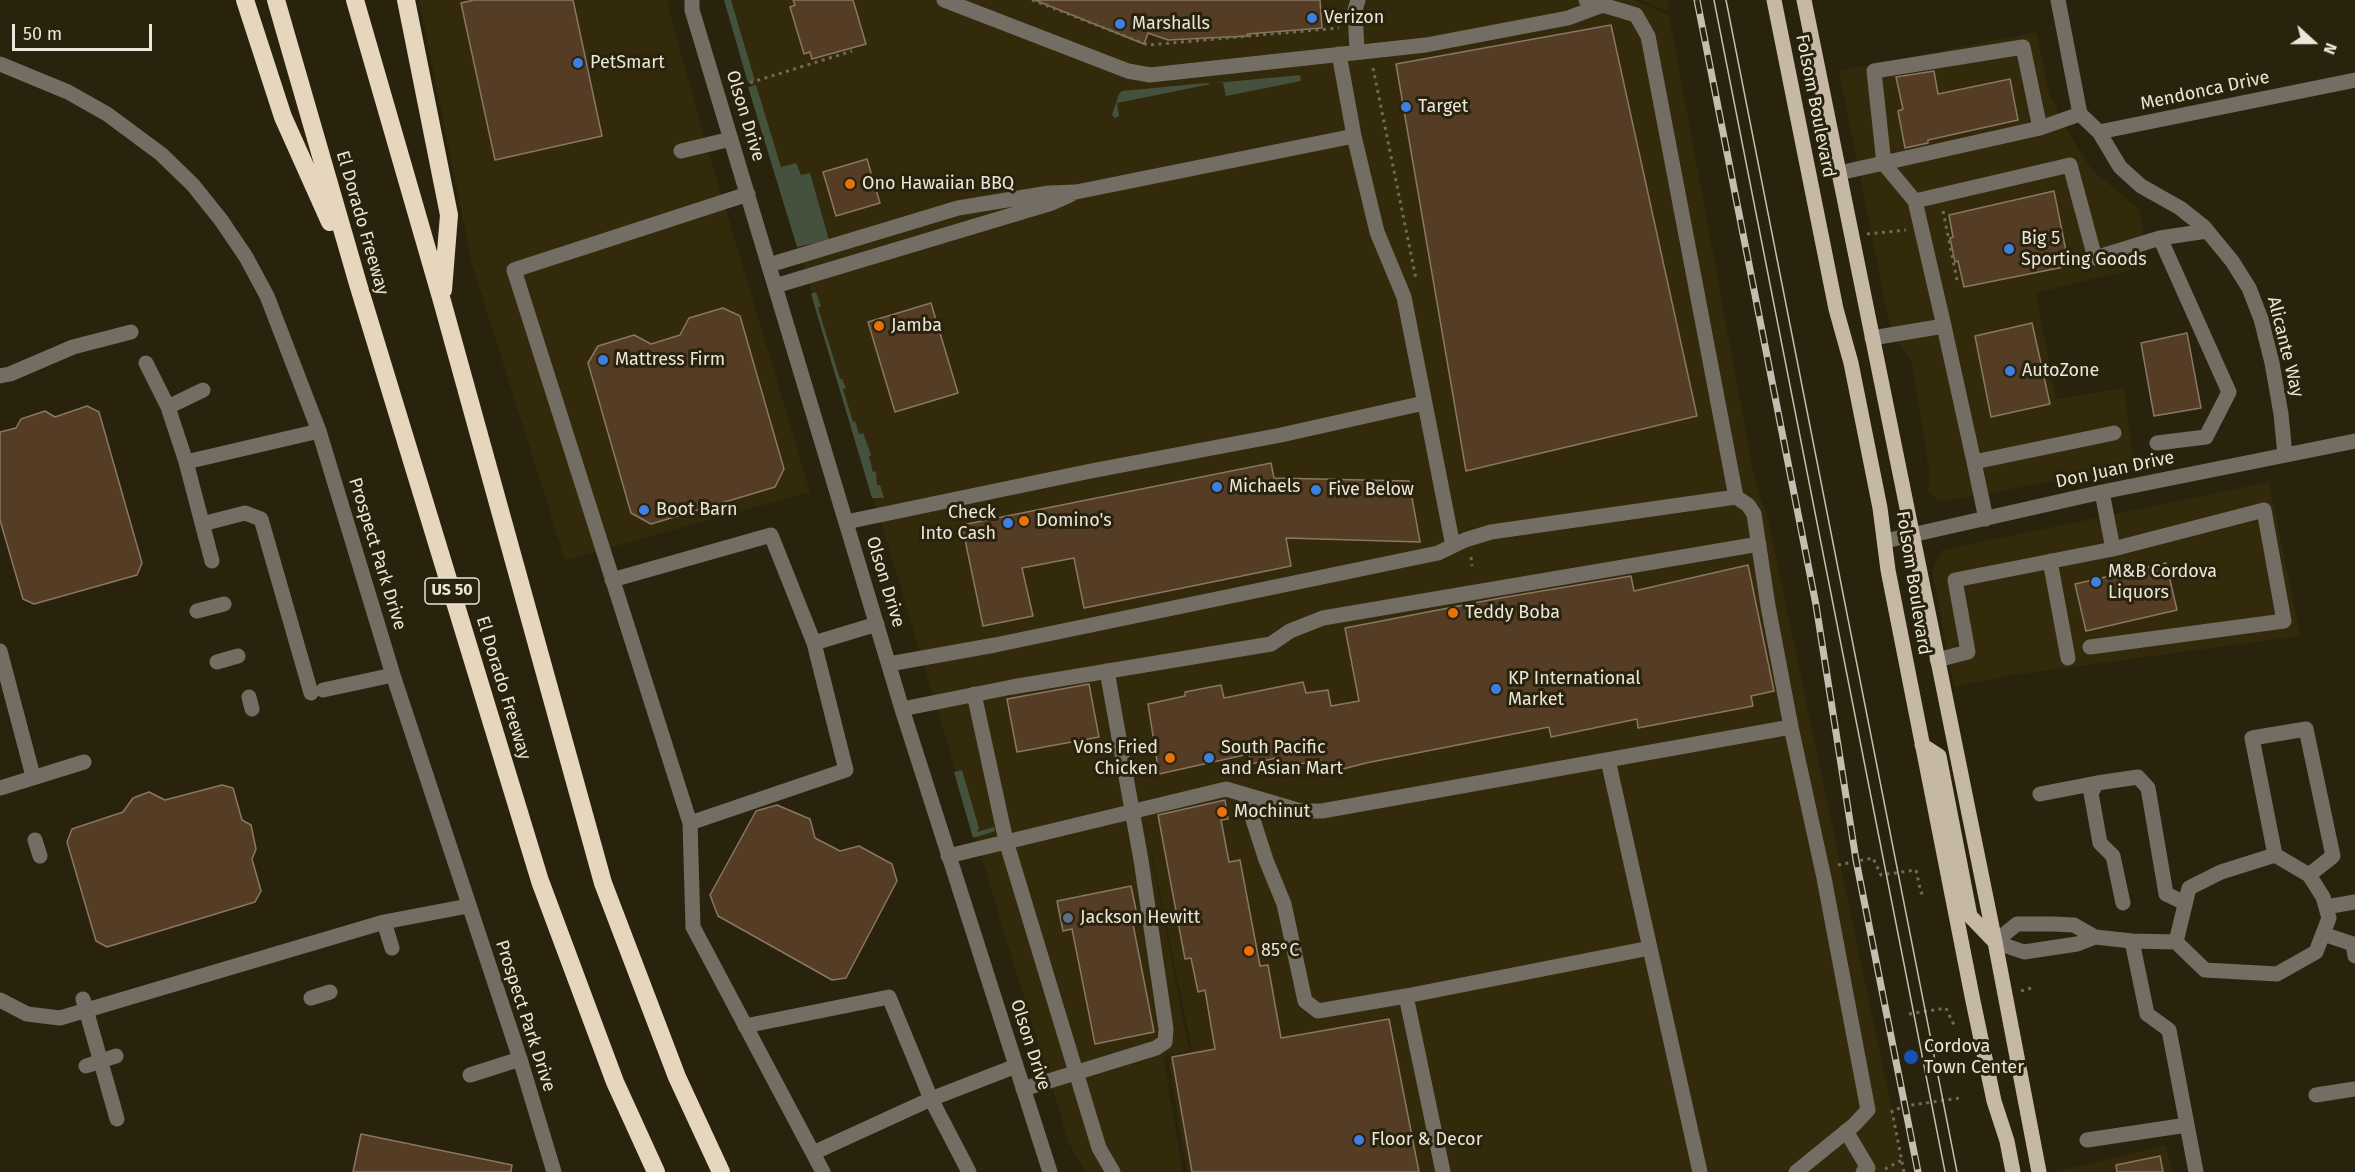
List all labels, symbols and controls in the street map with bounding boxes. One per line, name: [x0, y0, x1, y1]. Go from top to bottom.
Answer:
place label: Verizon: [1324, 7, 1384, 29]
marker: Verizon: [1305, 11, 1319, 25]
scale bar: [15, 12, 154, 50]
north arrow: [2283, 12, 2343, 72]
place label: Marshalls: [1132, 13, 1210, 35]
marker: Marshalls: [1113, 17, 1127, 31]
text: 50 m: [23, 23, 62, 45]
street label: Folsom Boulevard: [1791, 33, 1839, 179]
text: N: [2320, 40, 2341, 57]
place label: PetSmart: [590, 52, 665, 74]
marker: PetSmart: [571, 56, 585, 70]
street label: Mendonca Drive: [2138, 67, 2272, 115]
street label: Olson Drive: [721, 68, 769, 164]
place label: Target: [1418, 96, 1468, 118]
marker: Target: [1399, 100, 1413, 114]
street label: El Dorado Freeway: [331, 148, 393, 298]
place label: Ono Hawaiian BBQ: [862, 173, 1014, 195]
marker: Ono Hawaiian BBQ: [843, 177, 857, 191]
place label: Big 5 Sporting Goods: [2021, 228, 2147, 270]
marker: Big 5 Sporting Goods: [2002, 242, 2016, 256]
street label: Alicante Way: [2262, 294, 2308, 400]
place label: Jamba: [891, 315, 942, 337]
marker: Jamba: [872, 319, 886, 333]
place label: Mattress Firm: [615, 349, 725, 371]
marker: Mattress Firm: [596, 353, 610, 367]
place label: AutoZone: [2022, 360, 2099, 382]
marker: AutoZone: [2003, 364, 2017, 378]
street label: Don Juan Drive: [2054, 447, 2176, 493]
street label: Prospect Park Drive: [344, 475, 410, 633]
place label: Michaels: [1229, 476, 1301, 498]
place label: Five Below: [1328, 479, 1414, 501]
marker: Michaels: [1210, 480, 1224, 494]
marker: Five Below: [1309, 483, 1323, 497]
place label: Boot Barn: [656, 499, 737, 521]
place label: Check Into Cash: [920, 502, 996, 544]
marker: Boot Barn: [637, 503, 651, 517]
street label: Folsom Boulevard: [1891, 509, 1935, 657]
place label: Domino's: [1036, 510, 1112, 532]
marker: Domino's: [1017, 514, 1031, 528]
marker: Check Into Cash: [1001, 516, 1015, 530]
street label: Olson Drive: [861, 534, 909, 630]
place label: M&B Cordova Liquors: [2108, 561, 2217, 604]
marker: M&B Cordova Liquors: [2089, 575, 2103, 589]
road number: US 50: [425, 578, 479, 604]
place label: Teddy Boba: [1465, 602, 1560, 624]
marker: Teddy Boba: [1446, 606, 1460, 620]
street label: El Dorado Freeway: [471, 614, 535, 762]
place label: KP International Market: [1508, 668, 1641, 710]
marker: KP International Market: [1489, 682, 1503, 696]
place label: Vons Fried Chicken: [1073, 737, 1158, 780]
place label: South Pacific and Asian Mart: [1221, 737, 1343, 780]
marker: Vons Fried Chicken: [1163, 751, 1177, 765]
marker: South Pacific and Asian Mart: [1202, 751, 1216, 765]
place label: Mochinut: [1234, 801, 1310, 823]
marker: Mochinut: [1215, 805, 1229, 819]
place label: Jackson Hewitt: [1080, 907, 1200, 929]
marker: Jackson Hewitt: [1061, 911, 1075, 925]
street label: Prospect Park Drive: [490, 937, 560, 1095]
place label: 85°C: [1261, 940, 1299, 962]
marker: 85°C: [1242, 944, 1256, 958]
street label: Olson Drive: [1005, 997, 1055, 1093]
place label: Cordova Town Center: [1924, 1036, 2024, 1078]
marker: Cordova Town Center: [1902, 1048, 1920, 1066]
place label: Floor & Decor: [1371, 1129, 1483, 1151]
marker: Floor & Decor: [1352, 1133, 1366, 1147]

